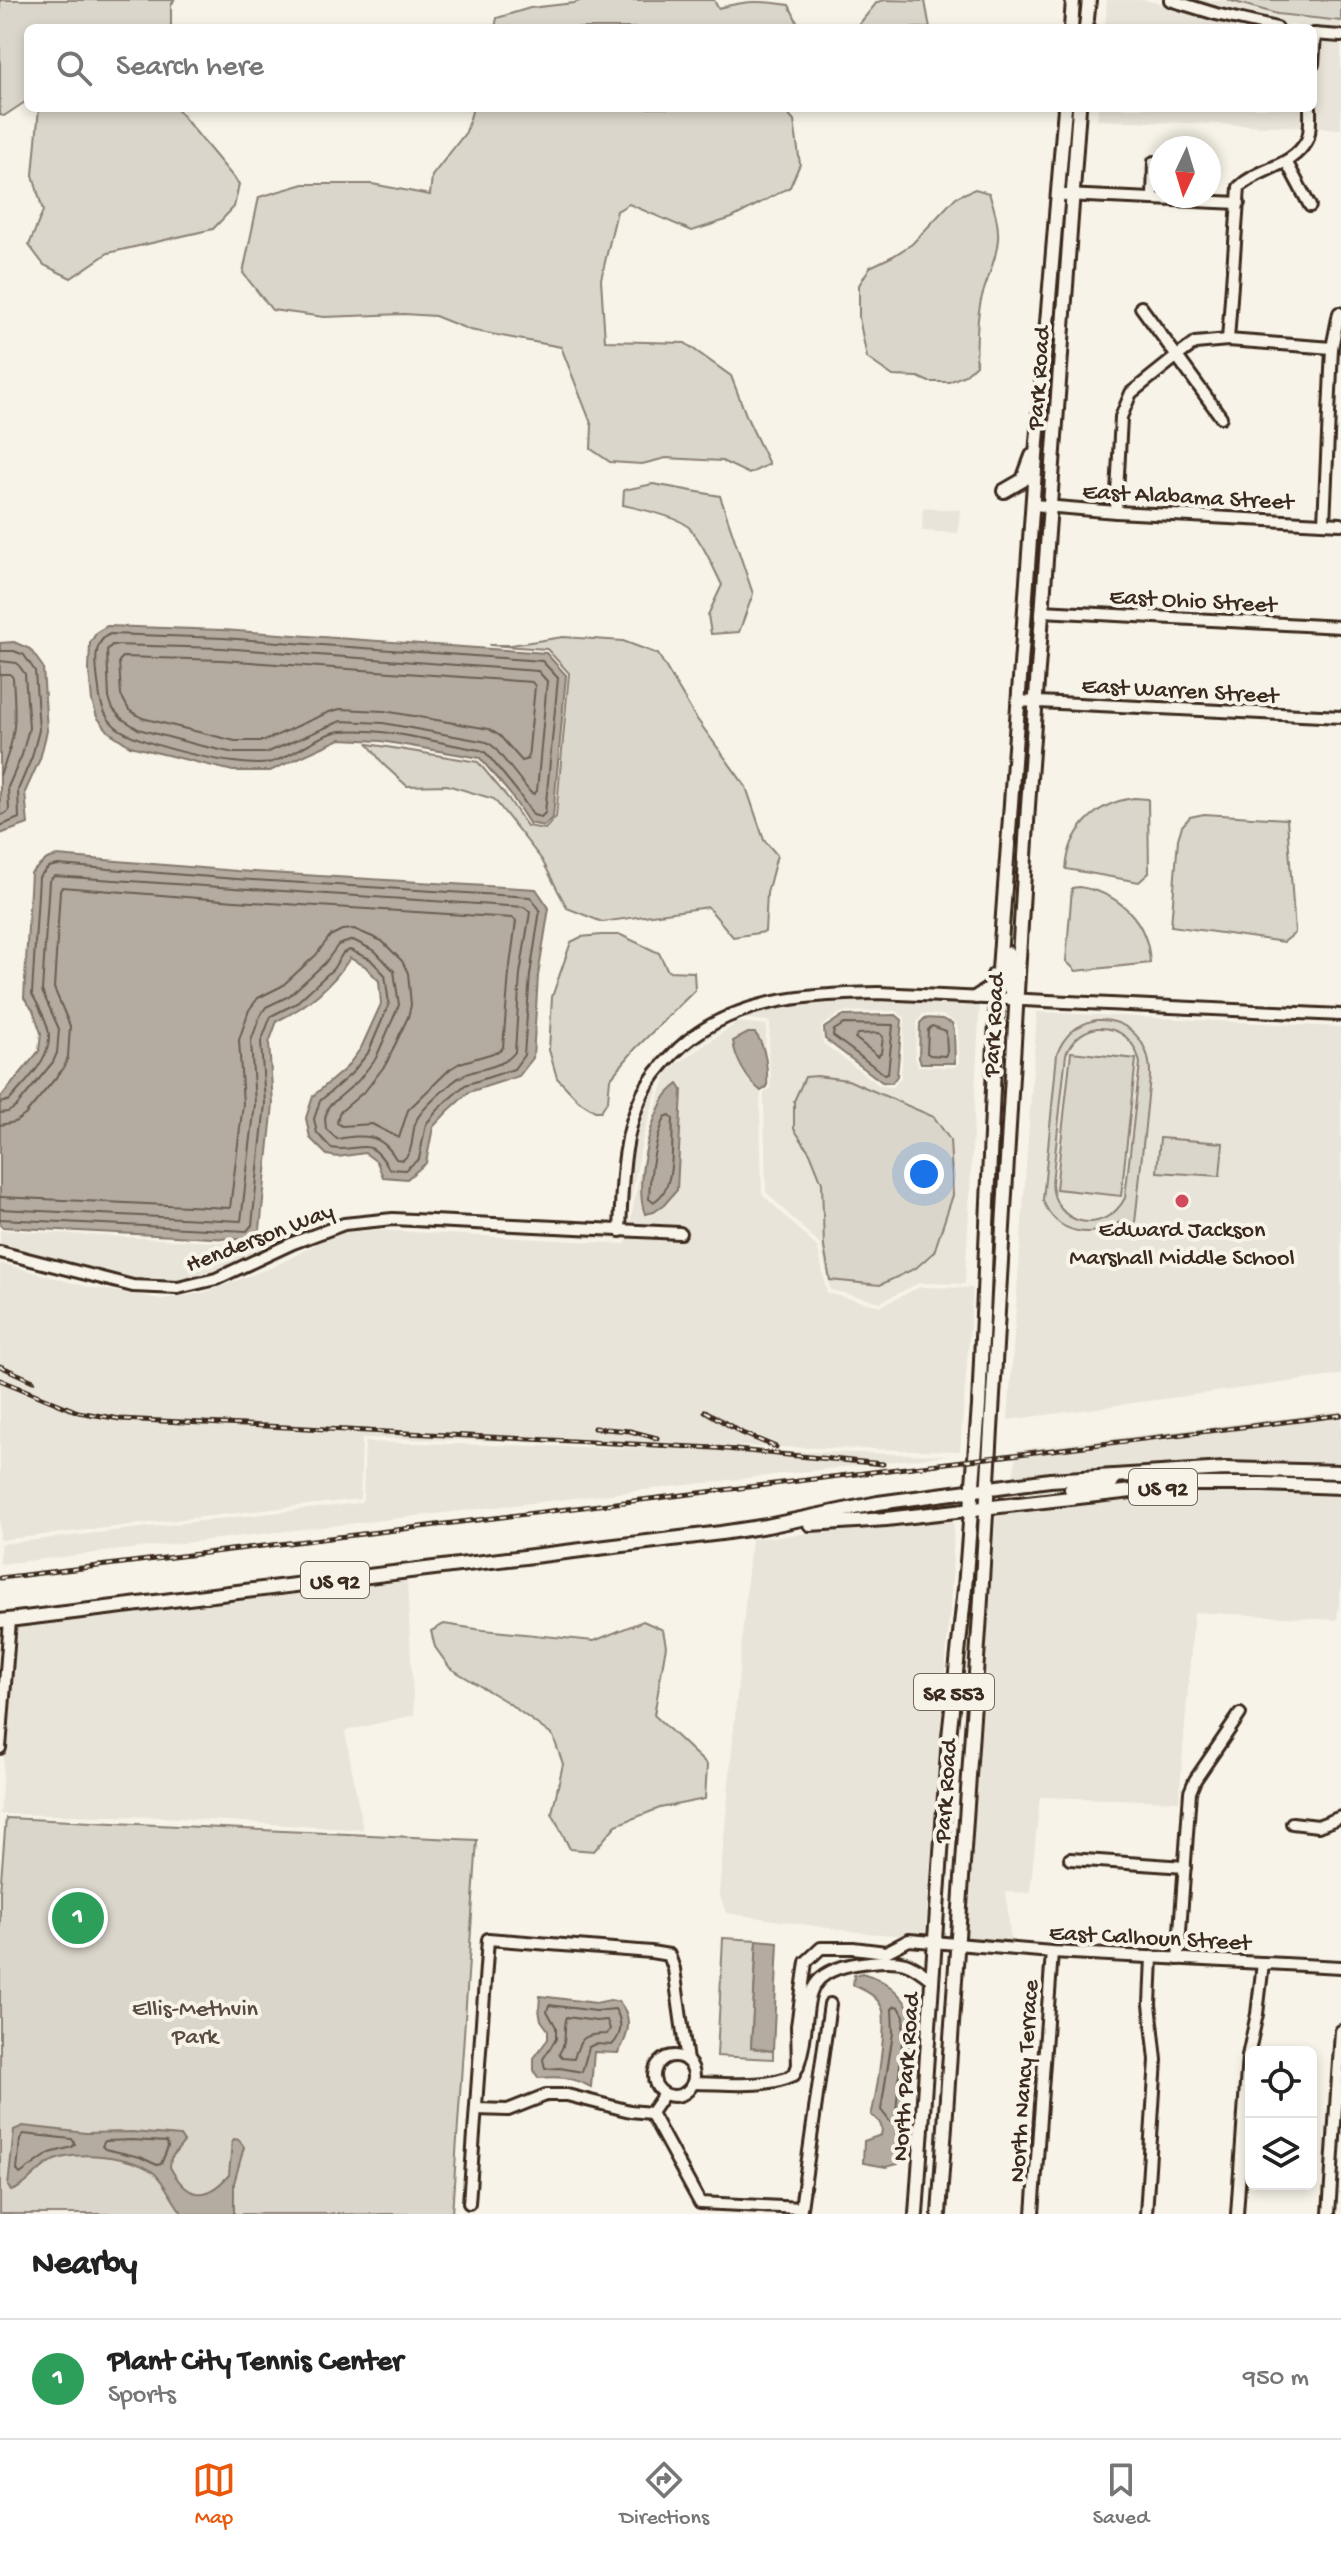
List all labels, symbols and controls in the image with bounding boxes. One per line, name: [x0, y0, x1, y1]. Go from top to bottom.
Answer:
search box: [24, 24, 1317, 112]
icon: search: [52, 46, 96, 90]
text: Search here: [116, 51, 264, 86]
north arrow: [1149, 136, 1221, 208]
street label: Park Road: [1022, 324, 1059, 432]
street label: East Alabama Street: [1081, 478, 1296, 519]
street label: East Ohio Street: [1109, 584, 1279, 621]
street label: East Warren Street: [1081, 673, 1281, 712]
street label: Park Road: [978, 971, 1013, 1079]
your location: [904, 1154, 944, 1194]
marker: Edward Jackson Marshall Middle School: [1173, 1192, 1191, 1210]
street label: Henderson Way: [182, 1198, 339, 1281]
place label: Edward Jackson Marshall Middle School: [1069, 1217, 1295, 1274]
road number: US 92: [1129, 1469, 1197, 1505]
road number: US 92: [301, 1562, 369, 1598]
road number: SR 553: [914, 1674, 994, 1710]
street label: Park Road: [929, 1737, 966, 1845]
pin: 1: [52, 1888, 104, 1948]
street label: East Calhoun Street: [1048, 1920, 1254, 1959]
street label: North Nancy Terrace: [1004, 1978, 1047, 2184]
street label: North Park Road: [887, 1990, 928, 2162]
park label: Ellis-Methvin Park: [132, 1996, 259, 2053]
map controls: [1245, 2046, 1317, 2190]
button: locate: [1245, 2046, 1317, 2118]
button: layers: [1245, 2118, 1317, 2190]
text: Nearby: [32, 2246, 137, 2286]
text: Plant City Tennis Center: [108, 2346, 403, 2381]
text: 1: [53, 2364, 63, 2395]
text: 950 m: [1243, 2364, 1309, 2395]
text: Sports: [108, 2381, 176, 2412]
tab: Map: [192, 2458, 236, 2532]
tab: Directions: [620, 2458, 709, 2532]
tab: Saved: [1093, 2458, 1149, 2532]

